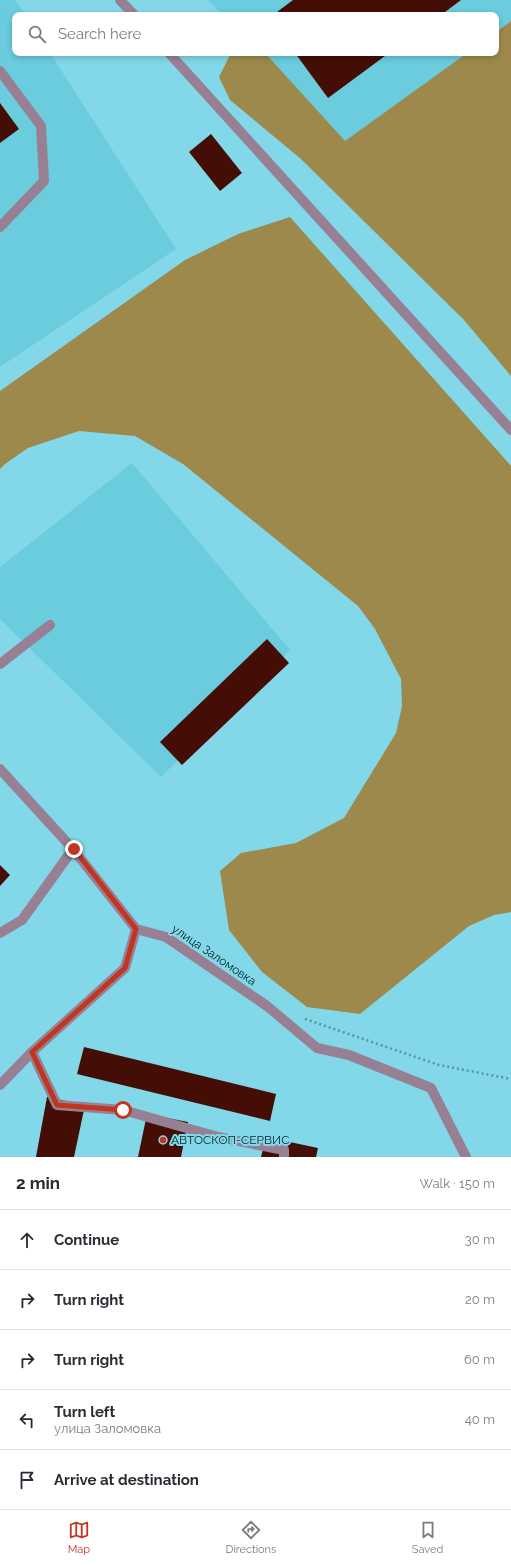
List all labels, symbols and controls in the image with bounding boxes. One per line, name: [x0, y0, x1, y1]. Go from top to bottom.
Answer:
search box: [12, 12, 499, 56]
icon: search: [26, 23, 48, 45]
text: Search here: [58, 25, 141, 43]
route end: [65, 840, 83, 858]
street label: улица Заломовка: [169, 922, 259, 988]
route start: [114, 1101, 132, 1119]
place label: АВТОСКОП-СЕРВИС: [171, 1133, 289, 1147]
marker: АВТОСКОП-СЕРВИС: [158, 1135, 168, 1145]
text: 2 min: [16, 1173, 60, 1193]
text: Walk · 150 m: [420, 1176, 495, 1191]
icon: ahead: [16, 1229, 38, 1251]
text: Continue: [54, 1231, 119, 1249]
text: 30 m: [465, 1232, 495, 1247]
icon: right: [16, 1289, 38, 1311]
text: Turn right: [54, 1291, 124, 1309]
text: 20 m: [465, 1292, 495, 1307]
icon: right: [16, 1349, 38, 1371]
text: Turn right: [54, 1351, 124, 1369]
text: 60 m: [464, 1352, 495, 1367]
text: Turn left: [54, 1403, 115, 1421]
icon: left: [16, 1409, 38, 1431]
text: 40 m: [465, 1412, 495, 1427]
text: улица Заломовка: [54, 1421, 161, 1436]
icon: arrive: [16, 1469, 38, 1491]
text: Arrive at destination: [54, 1471, 199, 1489]
tab: Map: [68, 1519, 90, 1556]
tab: Directions: [226, 1519, 276, 1556]
tab: Saved: [412, 1519, 443, 1556]

